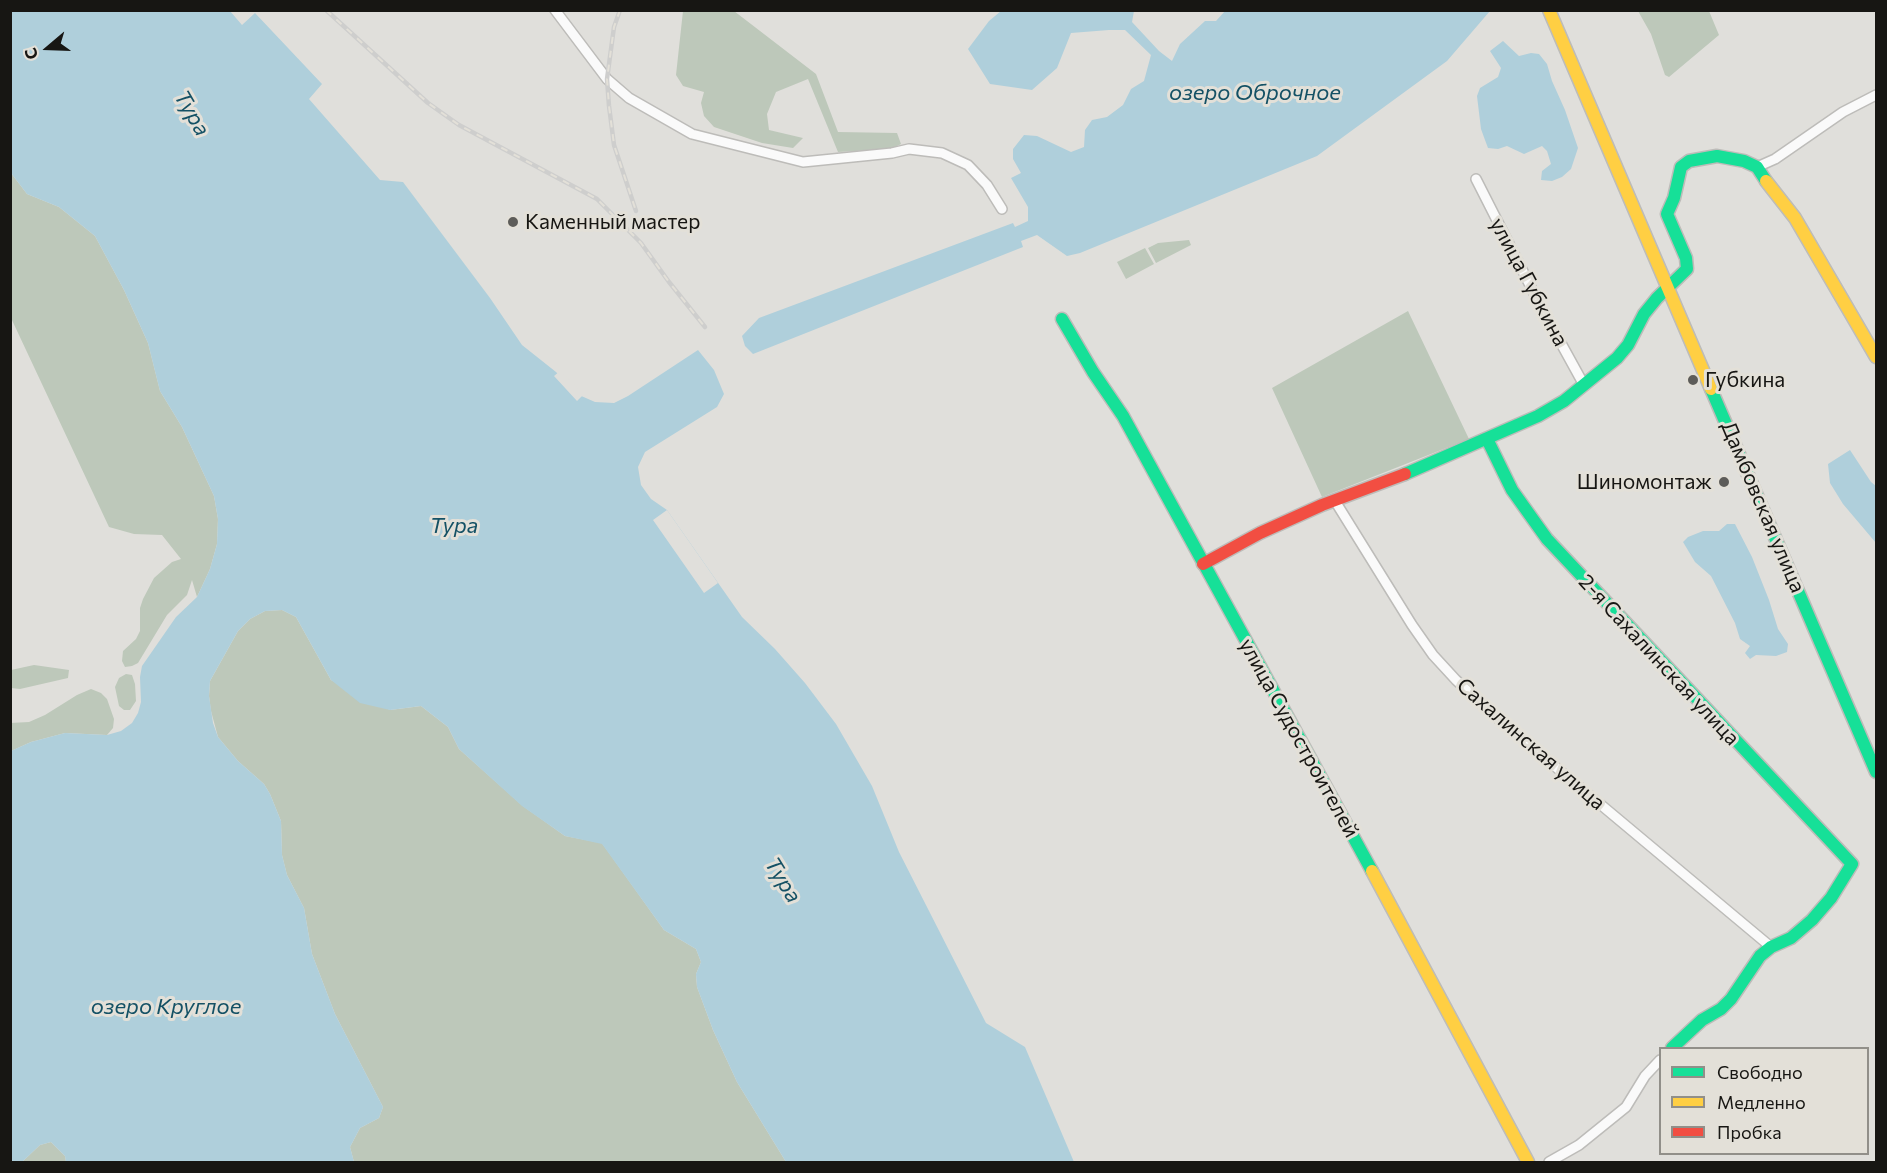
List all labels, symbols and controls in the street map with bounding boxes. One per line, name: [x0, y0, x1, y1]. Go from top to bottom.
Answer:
north arrow: [18, 18, 78, 78]
text: С: [20, 46, 41, 62]
water label: озеро Оброчное: [1169, 80, 1341, 106]
water label: Тура: [168, 85, 216, 141]
place label: Каменный мастер: [525, 209, 700, 235]
street label: улица Губкина: [1485, 214, 1573, 350]
marker: Каменный мастер: [506, 215, 520, 229]
place label: Губкина: [1705, 367, 1785, 393]
marker: Губкина: [1686, 373, 1700, 387]
street label: Дамбовская улица: [1716, 418, 1810, 596]
place label: Шиномонтаж: [1577, 469, 1712, 495]
marker: Шиномонтаж: [1717, 475, 1731, 489]
water label: Тура: [430, 513, 478, 539]
street label: 2-я Сахалинская улица: [1573, 569, 1745, 751]
street label: улица Судостроителей: [1234, 634, 1364, 842]
street label: Сахалинская улица: [1452, 673, 1610, 815]
water label: Тура: [759, 853, 807, 907]
water label: озеро Круглое: [91, 994, 241, 1020]
legend: [1659, 1047, 1869, 1155]
text: Свободно: [1717, 1061, 1803, 1083]
text: Медленно: [1717, 1091, 1806, 1113]
text: Пробка: [1717, 1121, 1782, 1143]

